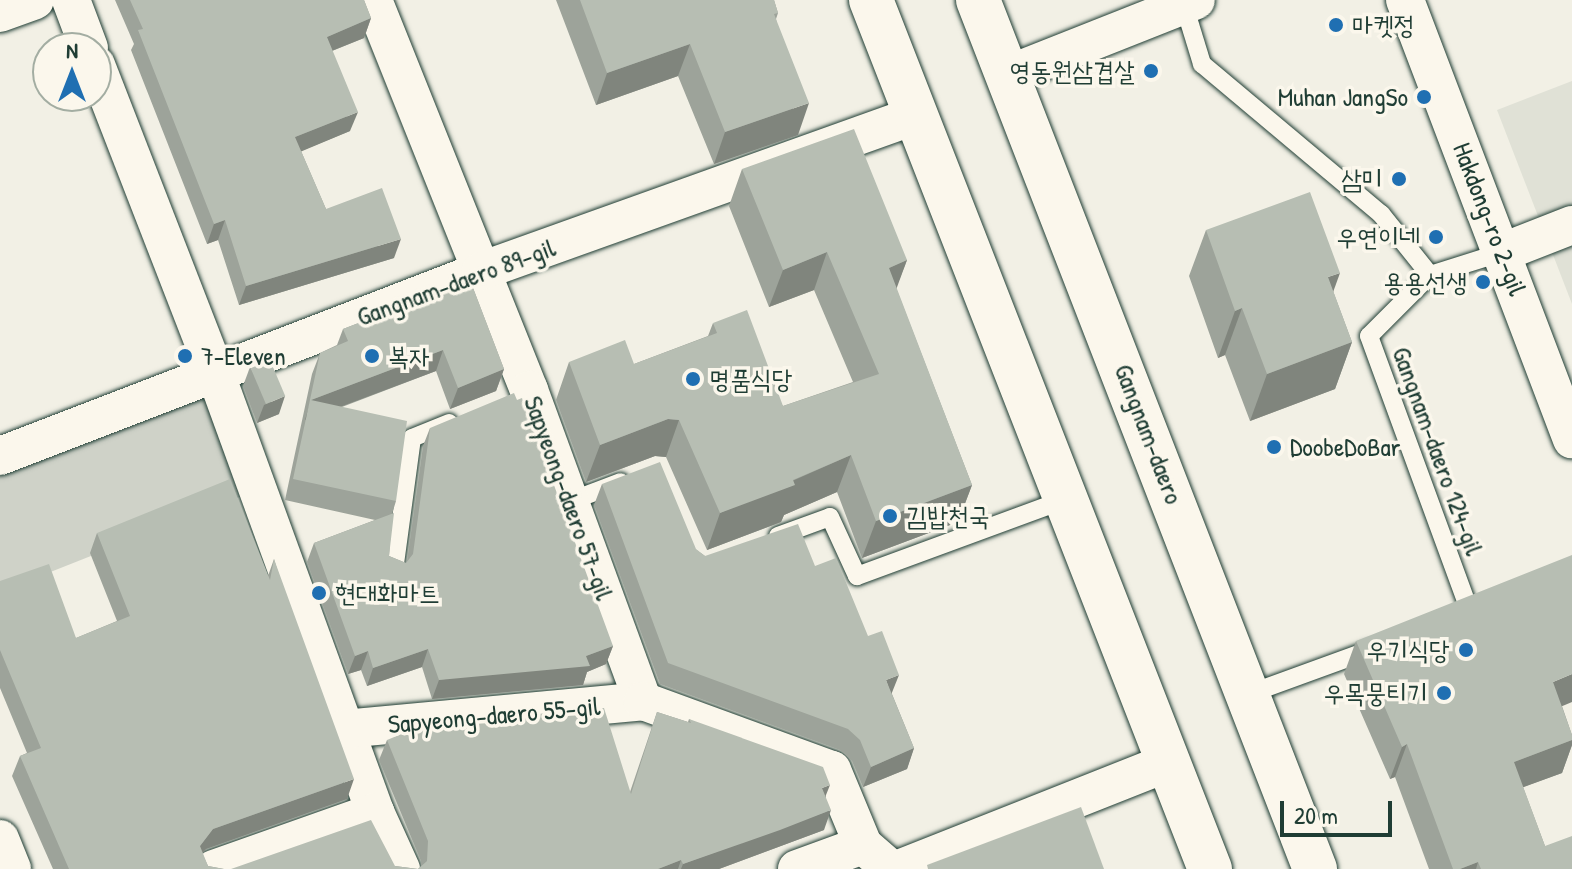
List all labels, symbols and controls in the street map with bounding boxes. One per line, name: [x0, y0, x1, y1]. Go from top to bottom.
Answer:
place label: 마켓정: [1352, 9, 1415, 41]
marker: 마켓정: [1327, 16, 1345, 34]
north arrow: [32, 32, 112, 112]
text: N: [66, 35, 78, 65]
place label: 영동원삼겹살: [1009, 55, 1135, 87]
marker: 영동원삼겹살: [1142, 62, 1160, 80]
place label: Muhan JangSo: [1278, 81, 1408, 113]
marker: Muhan JangSo: [1415, 88, 1433, 106]
street label: Hakdong-ro 2-gil: [1447, 138, 1533, 300]
place label: 삼미: [1341, 163, 1383, 195]
marker: 삼미: [1390, 170, 1408, 188]
place label: 우연이네: [1336, 221, 1420, 253]
marker: 우연이네: [1427, 228, 1445, 246]
street label: Gangnam-daero 89-gil: [353, 232, 559, 332]
place label: 용용선생: [1383, 266, 1467, 298]
marker: 용용선생: [1474, 273, 1492, 291]
place label: 7-Eleven: [201, 340, 286, 372]
place label: 복자: [388, 340, 430, 372]
street label: Gangnam-daero 124-gil: [1386, 343, 1490, 559]
marker: 7-Eleven: [176, 347, 194, 365]
marker: 복자: [363, 347, 381, 365]
street label: Gangnam-daero: [1108, 360, 1190, 508]
place label: 명품식당: [709, 363, 793, 395]
marker: 명품식당: [684, 370, 702, 388]
street label: Sapyeong-daero 57-gil: [518, 392, 620, 604]
place label: DoobeDoBar: [1290, 431, 1401, 463]
marker: DoobeDoBar: [1265, 438, 1283, 456]
place label: 김밥천국: [906, 500, 990, 532]
marker: 김밥천국: [881, 507, 899, 525]
place label: 현대화마트: [335, 577, 440, 609]
marker: 현대화마트: [310, 584, 328, 602]
place label: 우기식당: [1366, 634, 1450, 666]
marker: 우기식당: [1457, 641, 1475, 659]
place label: 우목뭉티기: [1323, 677, 1428, 709]
marker: 우목뭉티기: [1435, 684, 1453, 702]
street label: Sapyeong-daero 55-gil: [387, 690, 601, 740]
scale bar: [1284, 785, 1396, 835]
text: 20 m: [1294, 799, 1338, 831]

